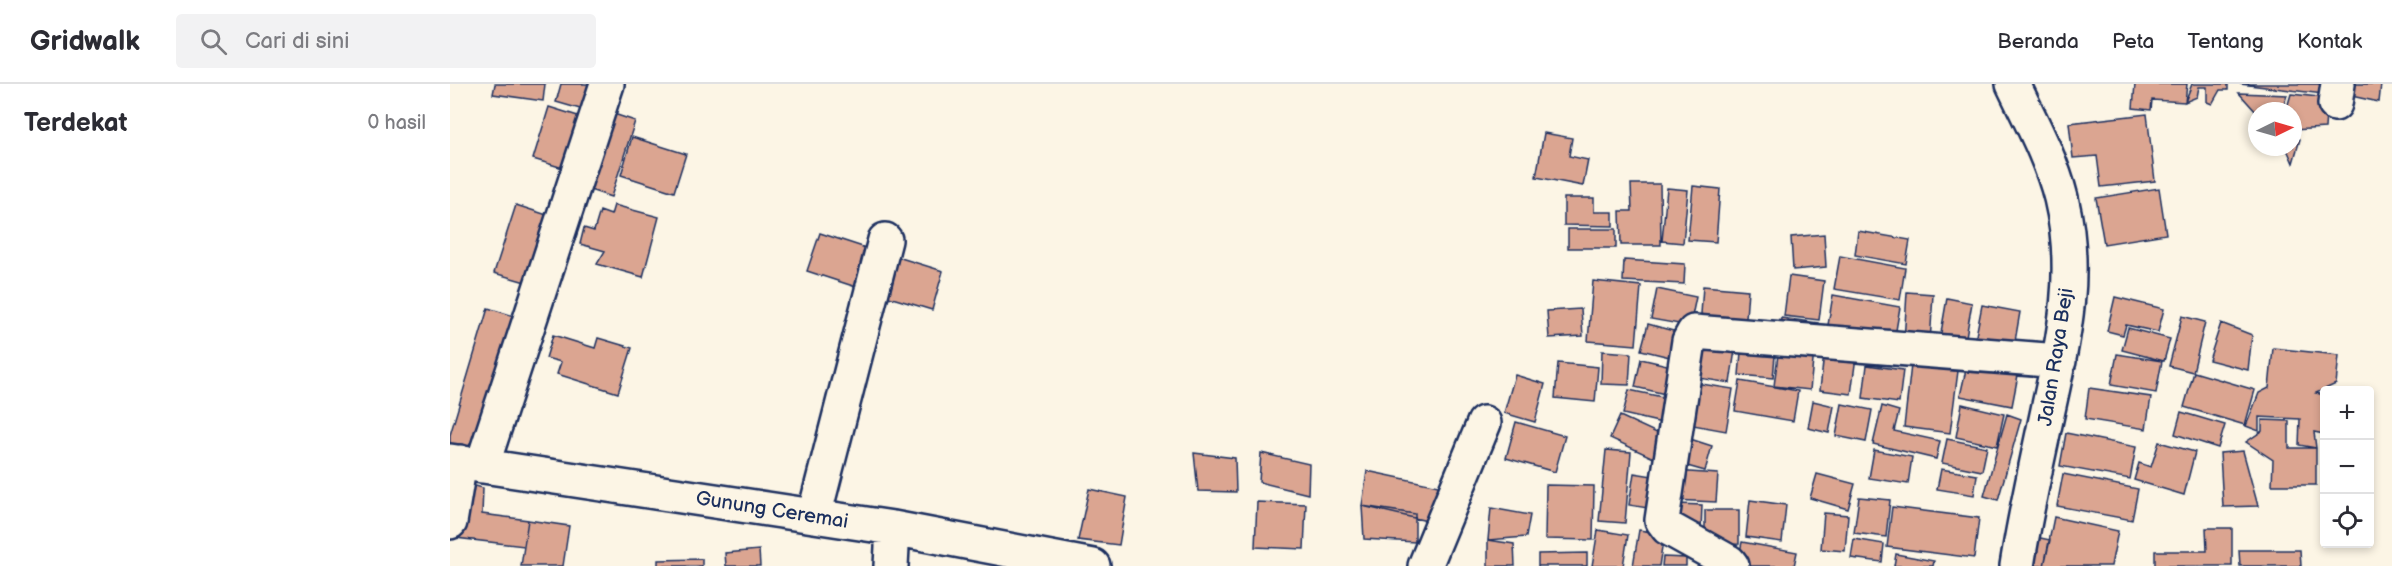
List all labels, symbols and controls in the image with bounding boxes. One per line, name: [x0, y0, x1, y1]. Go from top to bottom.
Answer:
search box: [176, 14, 596, 68]
text: Gridwalk: [30, 25, 140, 58]
icon: search: [197, 25, 230, 58]
text: Cari di sini: [245, 28, 349, 55]
text: Beranda: [1997, 29, 2079, 54]
text: Peta: [2112, 29, 2155, 54]
text: Tentang: [2188, 29, 2264, 54]
text: Kontak: [2297, 29, 2362, 54]
north arrow: [2248, 102, 2302, 156]
text: Terdekat: [24, 108, 127, 139]
text: 0 hasil: [367, 111, 426, 135]
street label: Jalan Raya Beji: [2033, 286, 2079, 428]
map controls: [2320, 386, 2374, 548]
button: +: [2320, 386, 2374, 440]
button: −: [2320, 440, 2374, 494]
street label: Gunung Ceremai: [694, 486, 850, 534]
button: locate: [2320, 494, 2374, 548]

